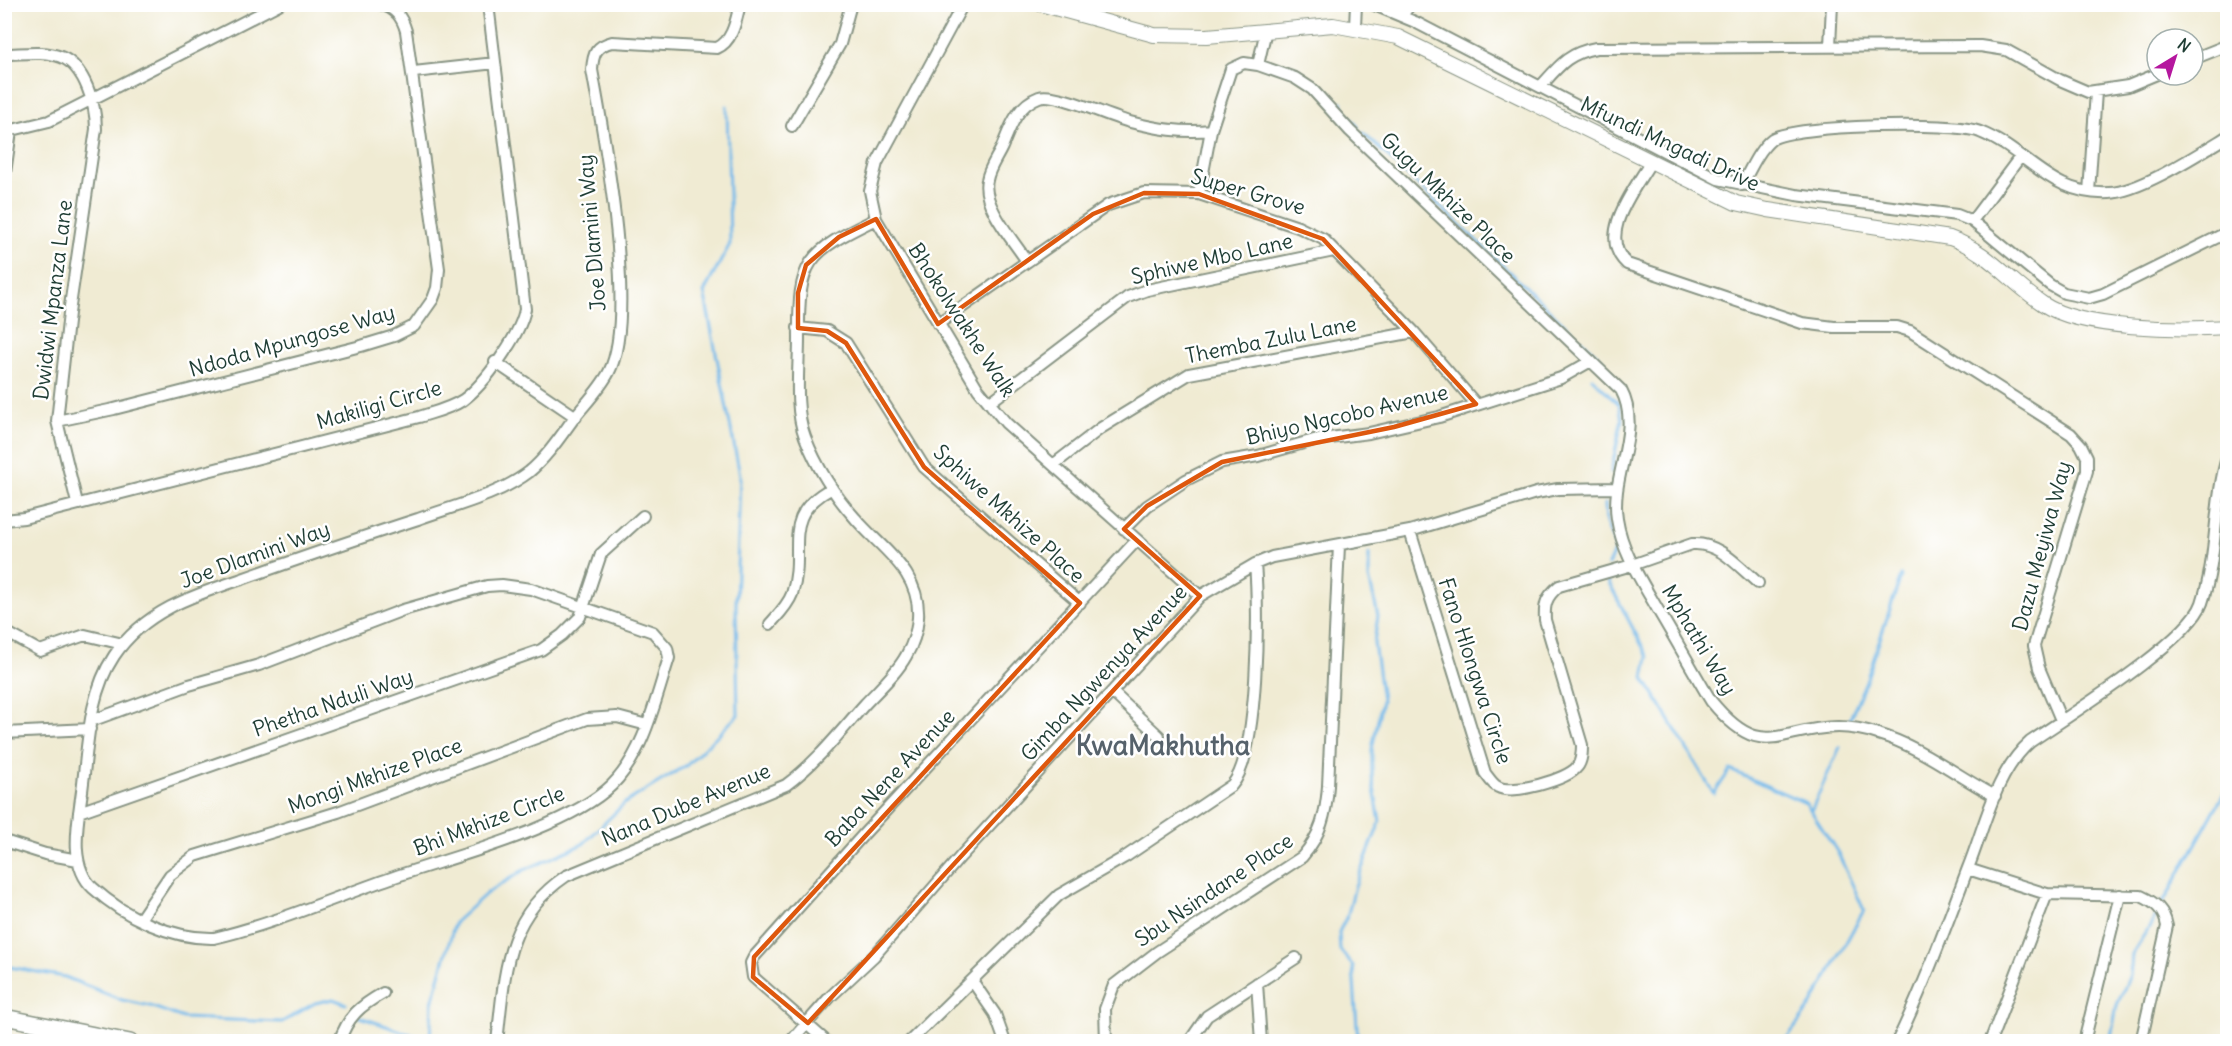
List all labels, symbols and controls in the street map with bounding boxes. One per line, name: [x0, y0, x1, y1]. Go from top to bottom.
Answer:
north arrow: [2145, 27, 2205, 87]
text: N: [2174, 34, 2195, 56]
street label: Mfundi Mngadi Drive: [1576, 90, 1764, 197]
street label: Gugu Mkhize Place: [1375, 126, 1522, 269]
street label: Joe Dlamini Way: [571, 153, 612, 313]
street label: Super Grove: [1188, 162, 1308, 221]
street label: Dwidwi Mpanza Lane: [27, 198, 78, 402]
street label: Sphiwe Mbo Lane: [1128, 227, 1295, 290]
street label: Bhokolwakhe Walk: [903, 238, 1022, 402]
street label: Ndoda Mpungose Way: [186, 298, 398, 383]
street label: Themba Zulu Lane: [1183, 310, 1359, 369]
street label: Makiligi Circle: [313, 374, 444, 435]
street label: Bhiyo Ngcobo Avenue: [1243, 378, 1451, 451]
street label: Sphiwe Mkhize Place: [928, 438, 1091, 589]
street label: Dazu Meyiwa Way: [2006, 458, 2077, 634]
street label: Joe Dlamini Way: [176, 515, 333, 594]
street label: Fano Hlongwa Circle: [1433, 574, 1518, 767]
street label: Gimba Ngwenya Avenue: [1015, 579, 1193, 767]
street label: Mphathi Way: [1656, 580, 1743, 700]
street label: Phetha Nduli Way: [249, 662, 417, 743]
street label: Baba Nene Avenue: [819, 703, 960, 852]
district label: KwaMakhutha: [1076, 728, 1250, 762]
street label: Mongi Mkhize Place: [284, 731, 466, 820]
street label: Nana Dube Avenue: [597, 757, 774, 852]
street label: Bhi Mkhize Circle: [409, 779, 568, 862]
street label: Sbu Nsindane Place: [1129, 827, 1298, 953]

